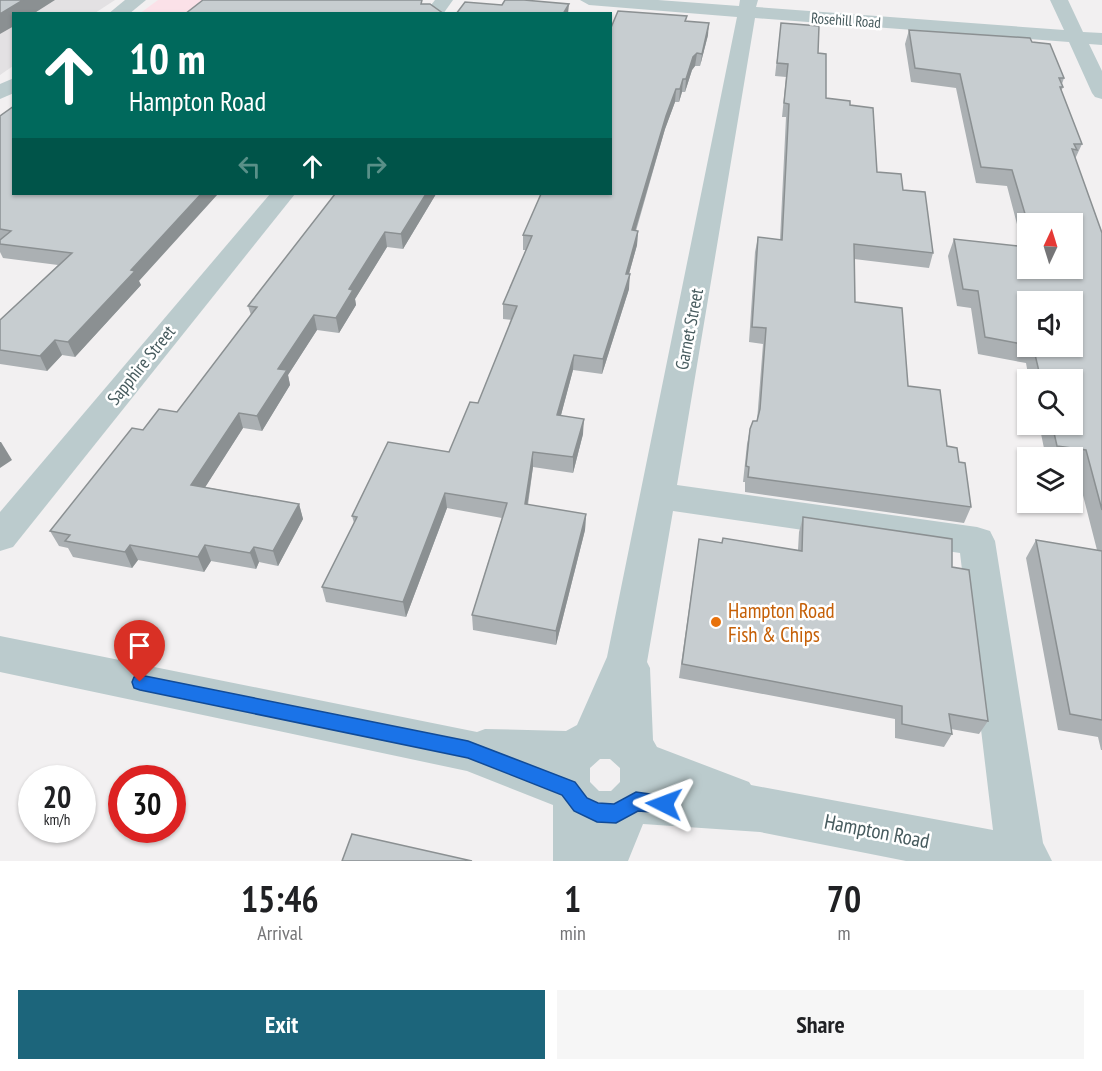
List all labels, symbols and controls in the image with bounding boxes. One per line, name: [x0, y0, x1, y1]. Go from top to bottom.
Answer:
street label: Rosehill Road: [810, 8, 882, 32]
text: 10 m: [129, 31, 206, 86]
icon: ahead: [30, 36, 108, 114]
text: Hampton Road: [129, 84, 266, 118]
icon: left: [233, 150, 266, 183]
icon: ahead: [296, 150, 329, 183]
icon: right: [359, 150, 392, 183]
north arrow: [1017, 213, 1083, 279]
map controls: [1017, 213, 1083, 513]
street label: Garnet Street: [670, 286, 708, 372]
button: sound: [1017, 291, 1083, 357]
street label: Sapphire Street: [102, 320, 180, 409]
button: search: [1017, 369, 1083, 435]
button: layers: [1017, 447, 1083, 513]
place label: Hampton Road Fish & Chips: [728, 597, 835, 648]
marker: Hampton Road Fish & Chips: [709, 615, 723, 629]
pin: [114, 620, 165, 682]
icon: arrive: [123, 629, 156, 662]
speed limit sign: 30: [108, 765, 186, 843]
position arrow: [632, 772, 696, 836]
text: 20: [43, 777, 71, 816]
street label: Hampton Road: [822, 808, 932, 854]
text: km/h: [44, 810, 70, 829]
text: 15:46: [241, 875, 319, 922]
text: 1: [564, 875, 581, 922]
text: 70: [827, 875, 861, 922]
text: Arrival: [257, 920, 302, 946]
text: min: [560, 920, 586, 946]
text: m: [837, 920, 850, 946]
button: Exit: [18, 990, 545, 1059]
button: Share: [557, 990, 1084, 1059]

